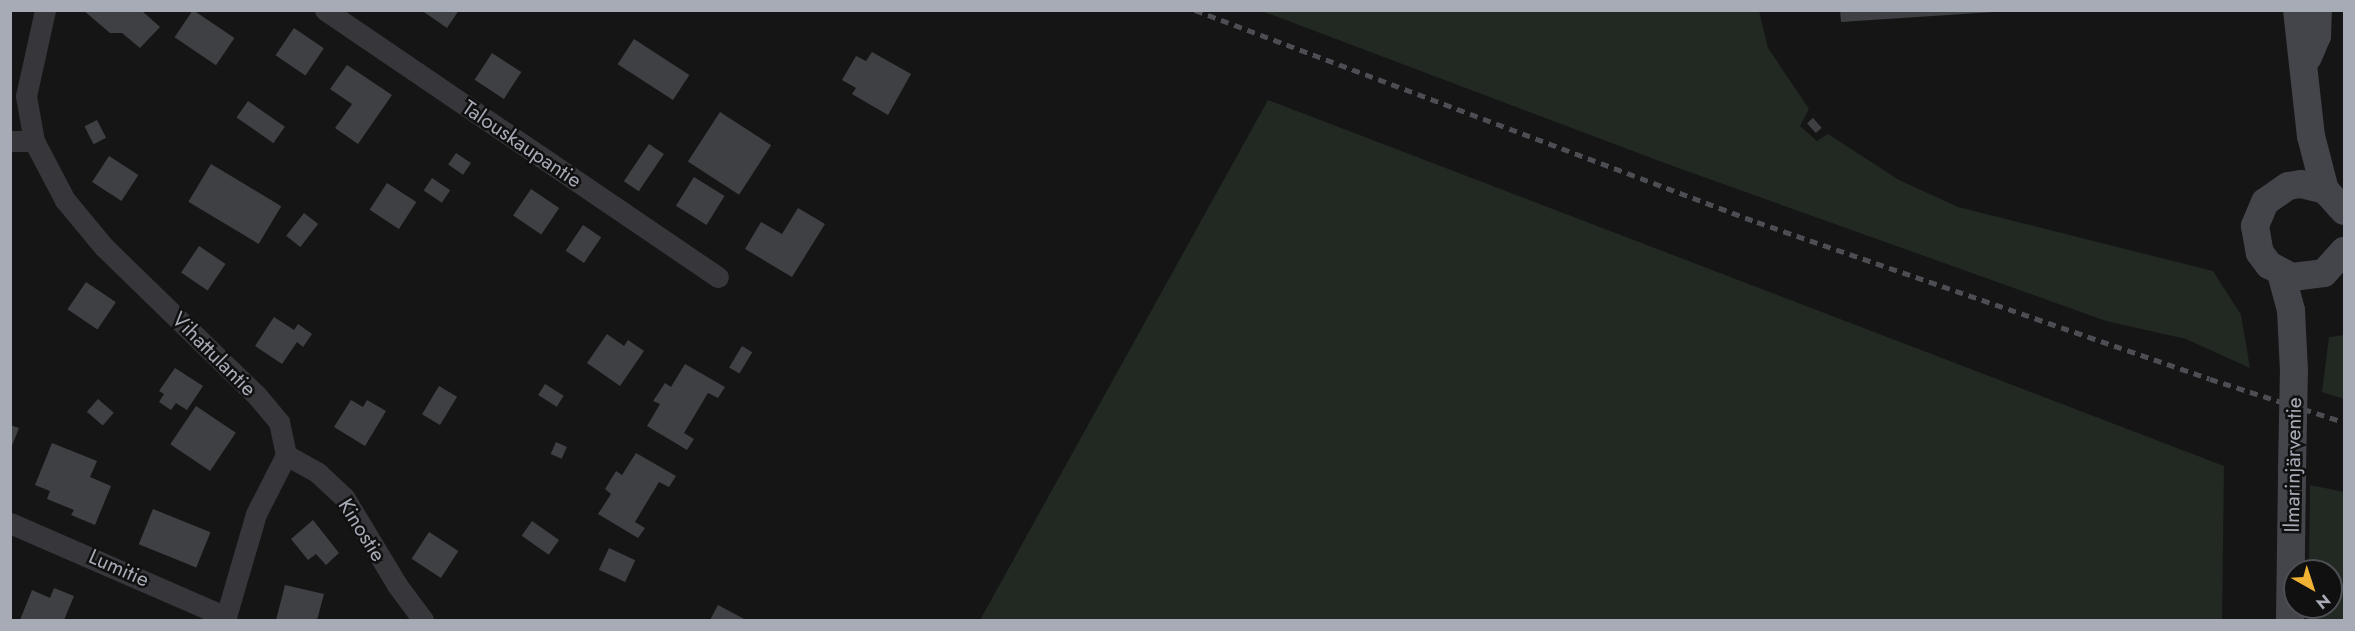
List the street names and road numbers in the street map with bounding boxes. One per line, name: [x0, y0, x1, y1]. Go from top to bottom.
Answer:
street label: Talouskaupantie: [458, 95, 586, 193]
street label: Vihattulantie: [167, 307, 261, 401]
street label: Ilmarinjärventie: [2279, 397, 2307, 533]
street label: Kinostie: [333, 494, 391, 566]
street label: Lumitie: [85, 544, 153, 592]

